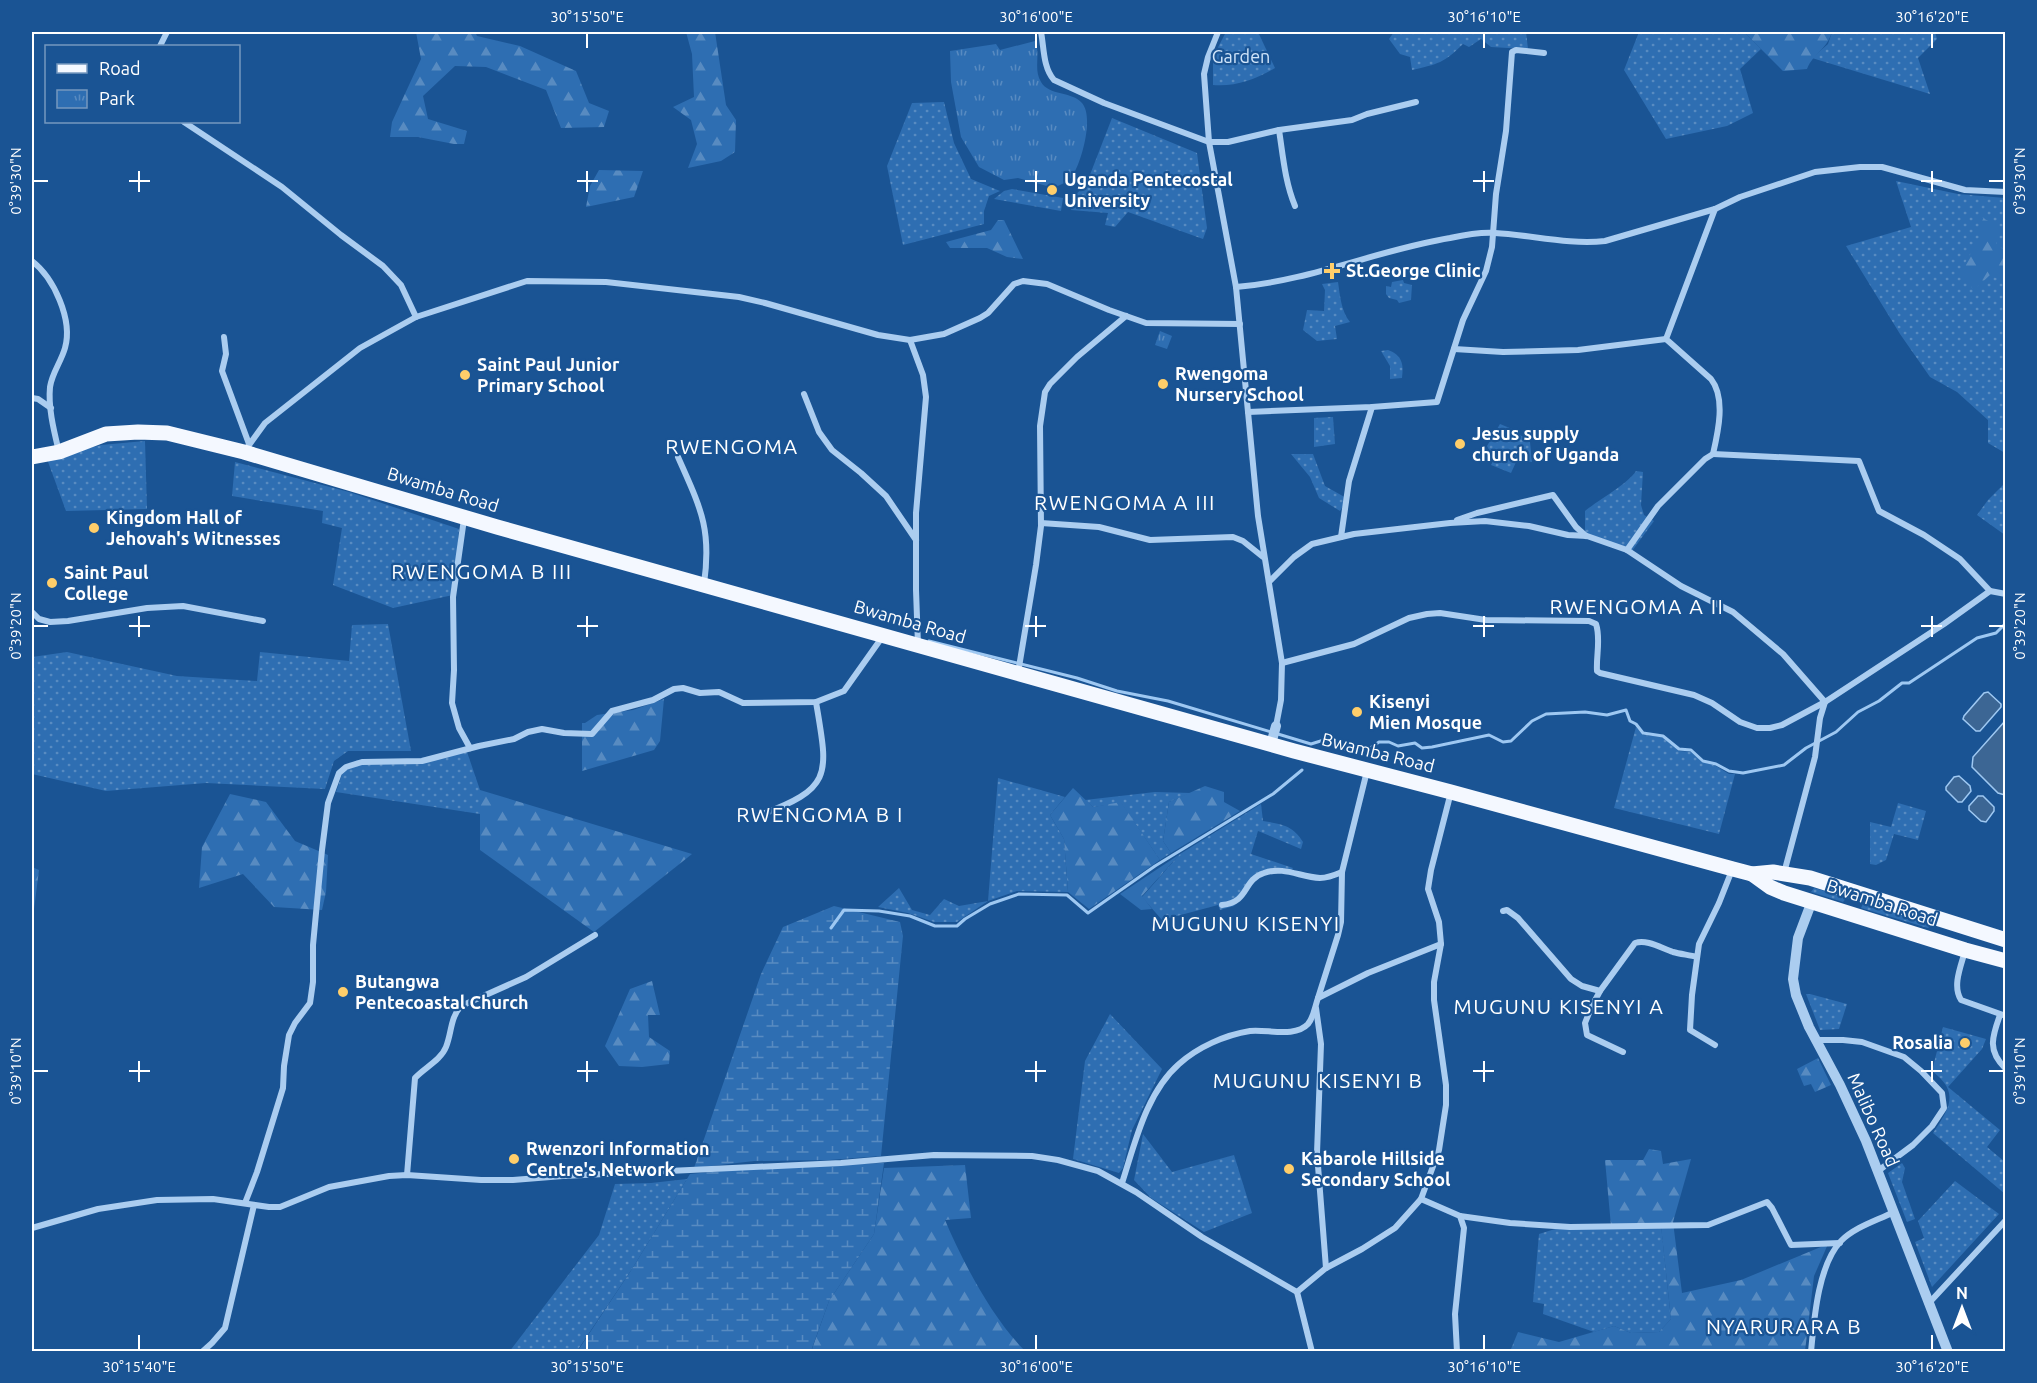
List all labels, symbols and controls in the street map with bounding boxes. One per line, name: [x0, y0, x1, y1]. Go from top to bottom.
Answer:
text: 30°15'50"E: [550, 8, 624, 25]
text: 30°16'00"E: [999, 8, 1073, 25]
text: 30°16'10"E: [1447, 8, 1521, 25]
text: 30°16'20"E: [1895, 8, 1969, 25]
legend: [45, 45, 240, 123]
park label: Garden: [1212, 46, 1270, 66]
text: Road: [99, 58, 141, 78]
text: Park: [99, 88, 135, 108]
text: 0°39'30"N: [7, 147, 24, 215]
text: 0°39'30"N: [2011, 147, 2028, 215]
place label: Uganda Pentecostal University: [1064, 169, 1233, 210]
marker: Uganda Pentecostal University: [1045, 183, 1059, 197]
place label: St.George Clinic: [1346, 260, 1481, 280]
marker: St.George Clinic: [1323, 262, 1341, 280]
place label: Saint Paul Junior Primary School: [477, 354, 620, 395]
place label: Rwengoma Nursery School: [1175, 363, 1304, 404]
marker: Saint Paul Junior Primary School: [458, 368, 472, 382]
marker: Rwengoma Nursery School: [1156, 377, 1170, 391]
place label: Jesus supply church of Uganda: [1472, 423, 1619, 464]
district label: RWENGOMA: [665, 434, 799, 458]
marker: Jesus supply church of Uganda: [1453, 437, 1467, 451]
street label: Bwamba Road: [385, 463, 501, 516]
district label: RWENGOMA A III: [1034, 490, 1216, 514]
place label: Kingdom Hall of Jehovah's Witnesses: [106, 507, 281, 548]
marker: Kingdom Hall of Jehovah's Witnesses: [87, 521, 101, 535]
district label: RWENGOMA B III: [391, 559, 573, 583]
place label: Saint Paul College: [64, 562, 149, 603]
marker: Saint Paul College: [45, 576, 59, 590]
text: 0°39'20"N: [7, 592, 24, 660]
text: 0°39'20"N: [2011, 592, 2028, 660]
district label: RWENGOMA A II: [1550, 594, 1724, 618]
street label: Bwamba Road: [852, 595, 969, 647]
place label: Kisenyi Mien Mosque: [1369, 691, 1482, 732]
marker: Kisenyi Mien Mosque: [1350, 705, 1364, 719]
street label: Bwamba Road: [1320, 728, 1437, 776]
district label: RWENGOMA B I: [736, 802, 904, 826]
street label: Bwamba Road: [1824, 875, 1940, 929]
district label: MUGUNU KISENYI: [1151, 911, 1341, 935]
place label: Butangwa Pentecoastal Church: [355, 971, 529, 1012]
marker: Butangwa Pentecoastal Church: [336, 985, 350, 999]
district label: MUGUNU KISENYI A: [1454, 994, 1664, 1018]
place label: Rosalia: [1892, 1032, 1953, 1052]
marker: Rosalia: [1958, 1036, 1972, 1050]
text: 0°39'10"N: [7, 1037, 24, 1105]
text: 0°39'10"N: [2011, 1037, 2028, 1105]
district label: MUGUNU KISENYI B: [1213, 1068, 1423, 1092]
street label: Malibo Road: [1844, 1070, 1904, 1170]
place label: Rwenzori Information Centre's Network: [526, 1138, 710, 1179]
place label: Kabarole Hillside Secondary School: [1301, 1148, 1451, 1189]
marker: Rwenzori Information Centre's Network: [507, 1152, 521, 1166]
marker: Kabarole Hillside Secondary School: [1282, 1162, 1296, 1176]
north arrow: [1932, 1278, 1992, 1338]
text: N: [1956, 1284, 1968, 1302]
district label: NYARURARA B: [1706, 1314, 1862, 1338]
text: 30°15'40"E: [102, 1358, 176, 1375]
text: 30°15'50"E: [550, 1358, 624, 1375]
text: 30°16'00"E: [999, 1358, 1073, 1375]
text: 30°16'10"E: [1447, 1358, 1521, 1375]
text: 30°16'20"E: [1895, 1358, 1969, 1375]

